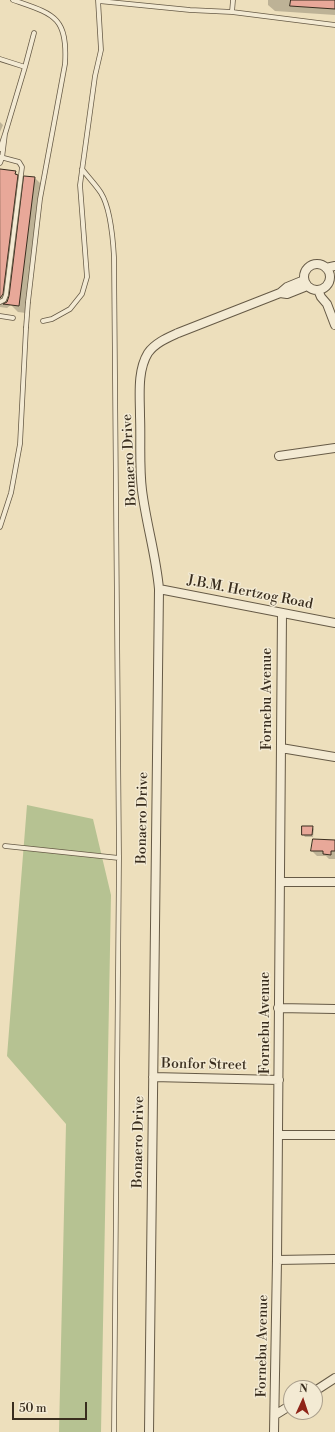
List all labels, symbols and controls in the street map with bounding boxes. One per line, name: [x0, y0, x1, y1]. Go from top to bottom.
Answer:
street label: Bonaero Drive: [119, 413, 141, 507]
street label: J.B.M. Hertzog Road: [186, 573, 314, 613]
street label: Fornebu Avenue: [260, 648, 276, 750]
street label: Bonaero Drive: [134, 772, 152, 864]
street label: Fornebu Avenue: [258, 972, 274, 1074]
street label: Bonfor Street: [161, 1056, 247, 1074]
street label: Bonaero Drive: [130, 1096, 148, 1188]
street label: Fornebu Avenue: [254, 1294, 272, 1398]
north arrow: [283, 1380, 323, 1420]
text: N: [299, 1382, 308, 1396]
scale bar: [14, 1394, 89, 1420]
text: 50 m: [19, 1401, 47, 1416]

